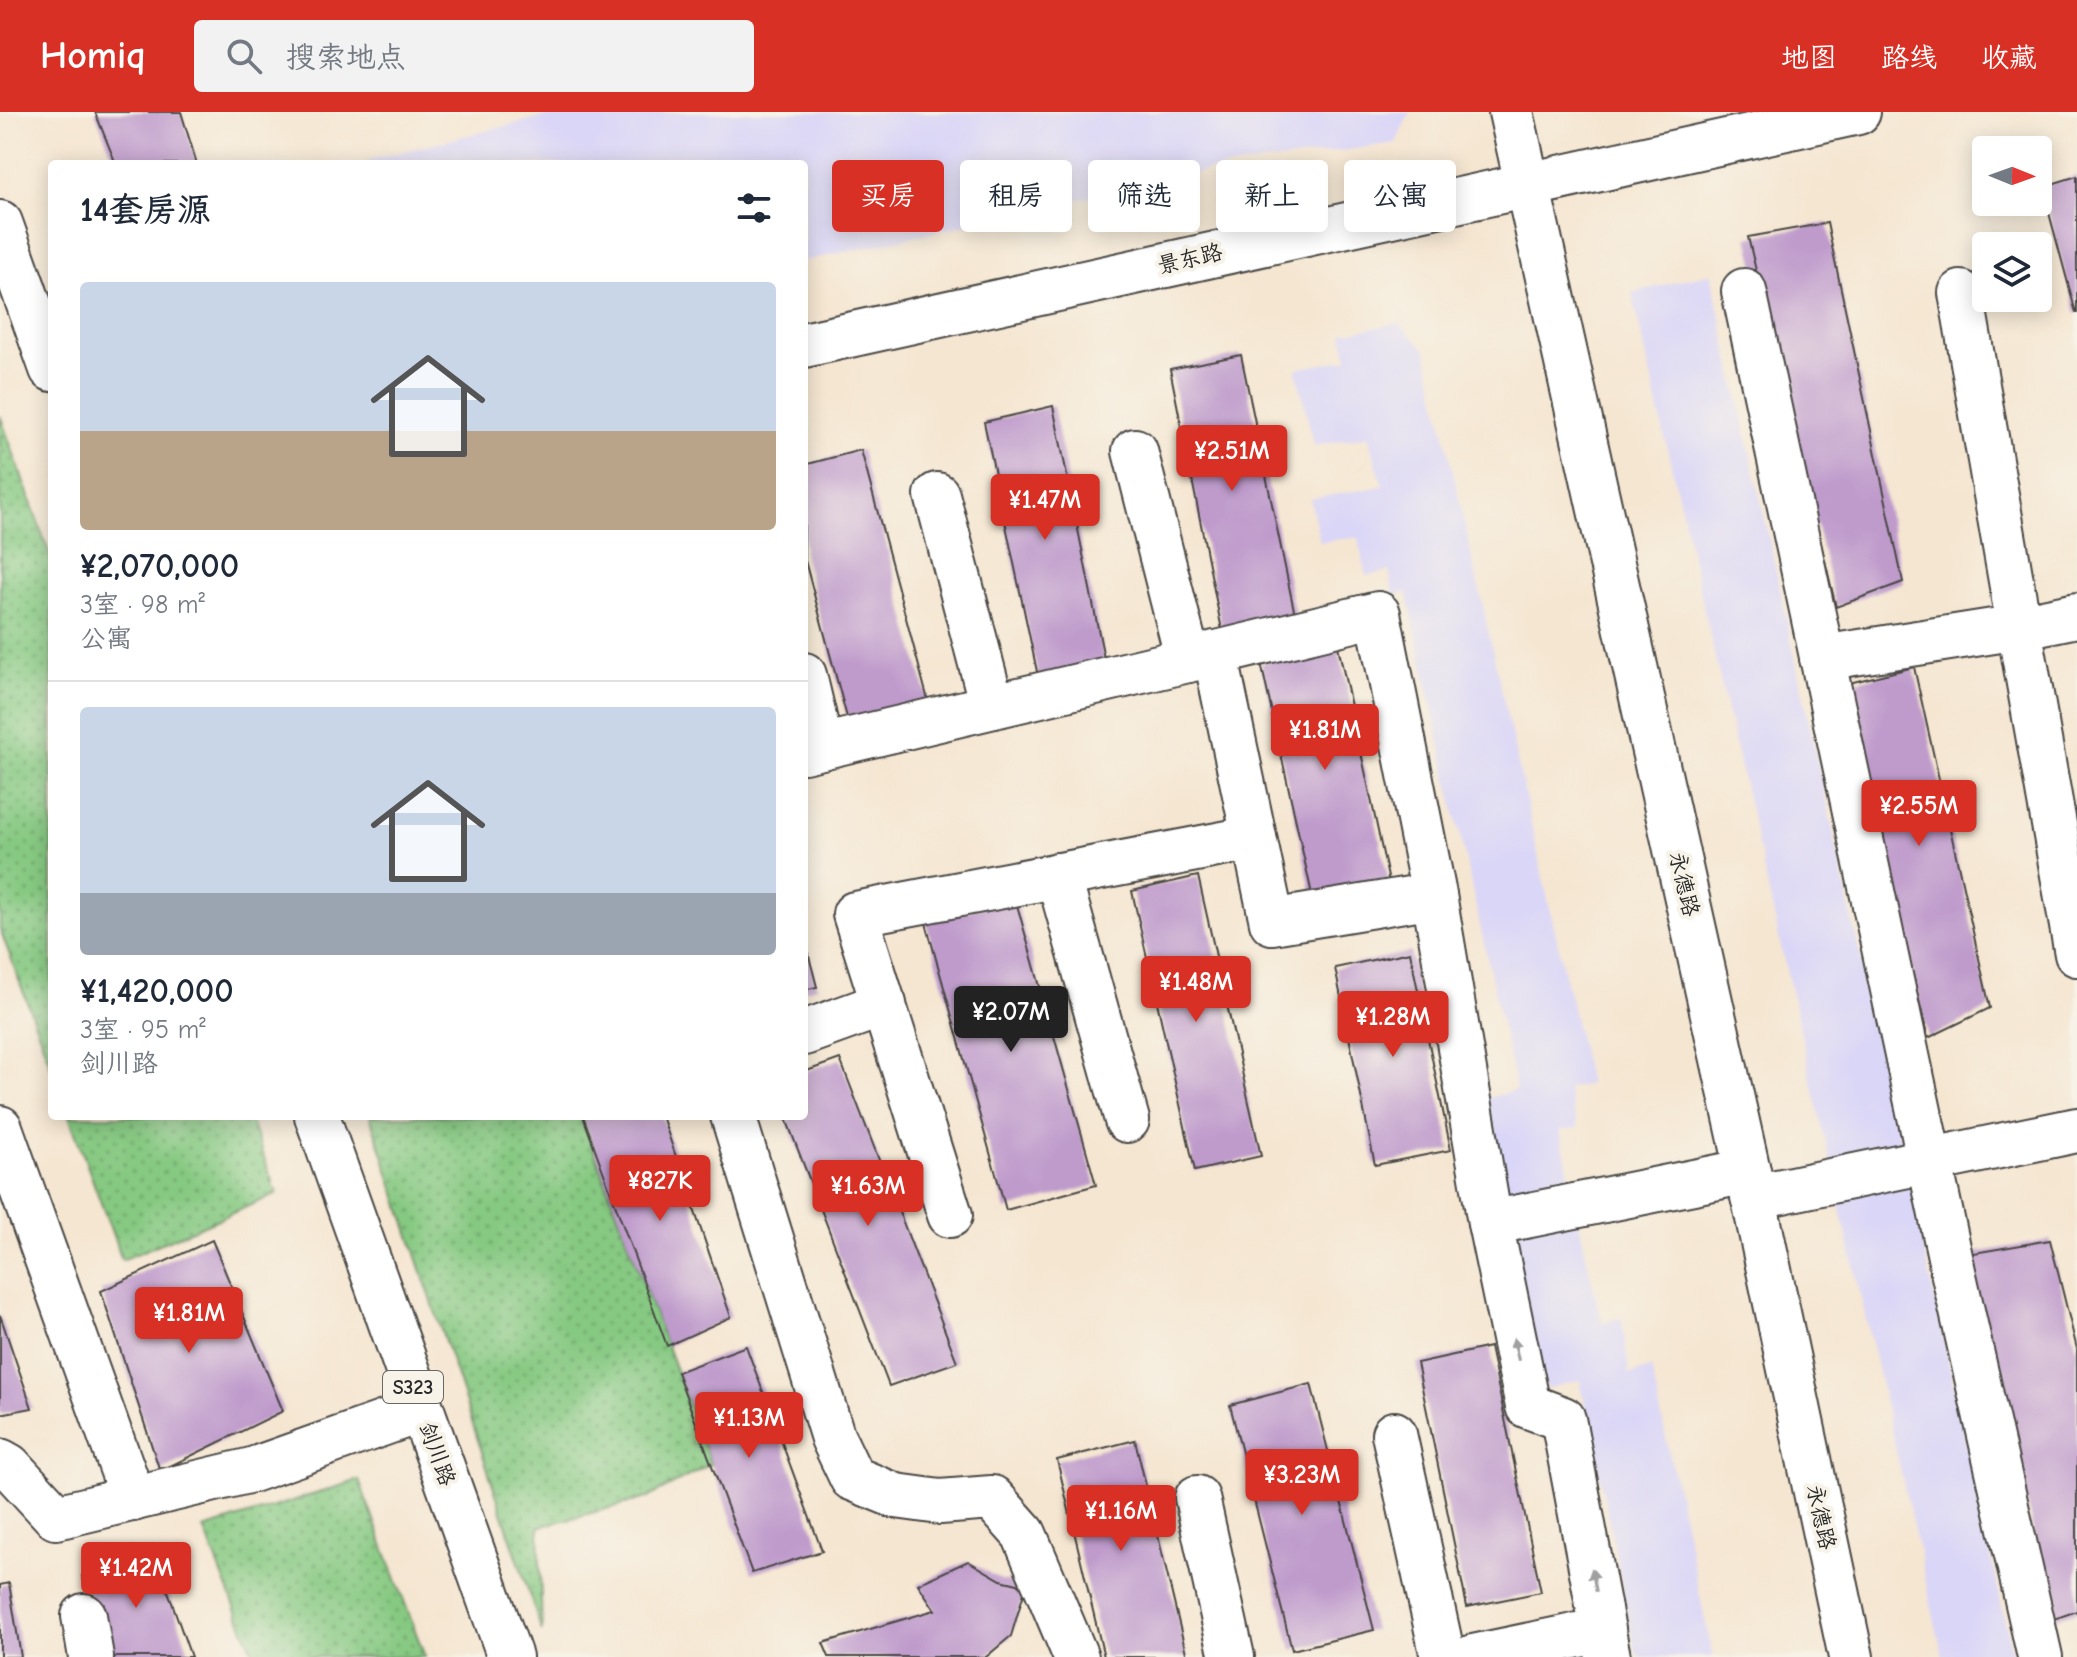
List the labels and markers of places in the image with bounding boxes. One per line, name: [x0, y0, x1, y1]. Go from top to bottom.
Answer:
pin: ¥2.51M: [1167, 425, 1297, 493]
pin: ¥1.47M: [980, 474, 1110, 542]
pin: ¥1.81M: [1260, 704, 1390, 772]
pin: ¥2.55M: [1854, 780, 1984, 848]
pin: ¥1.48M: [1131, 956, 1261, 1024]
pin: ¥2.07M: [946, 986, 1076, 1054]
pin: ¥1.28M: [1328, 991, 1458, 1059]
pin: ¥827K: [604, 1155, 716, 1223]
pin: ¥1.63M: [803, 1160, 933, 1228]
pin: ¥1.81M: [124, 1287, 254, 1355]
pin: ¥1.13M: [684, 1392, 814, 1460]
pin: ¥3.23M: [1237, 1449, 1367, 1517]
pin: ¥1.16M: [1056, 1485, 1186, 1553]
pin: ¥1.42M: [71, 1542, 201, 1610]

